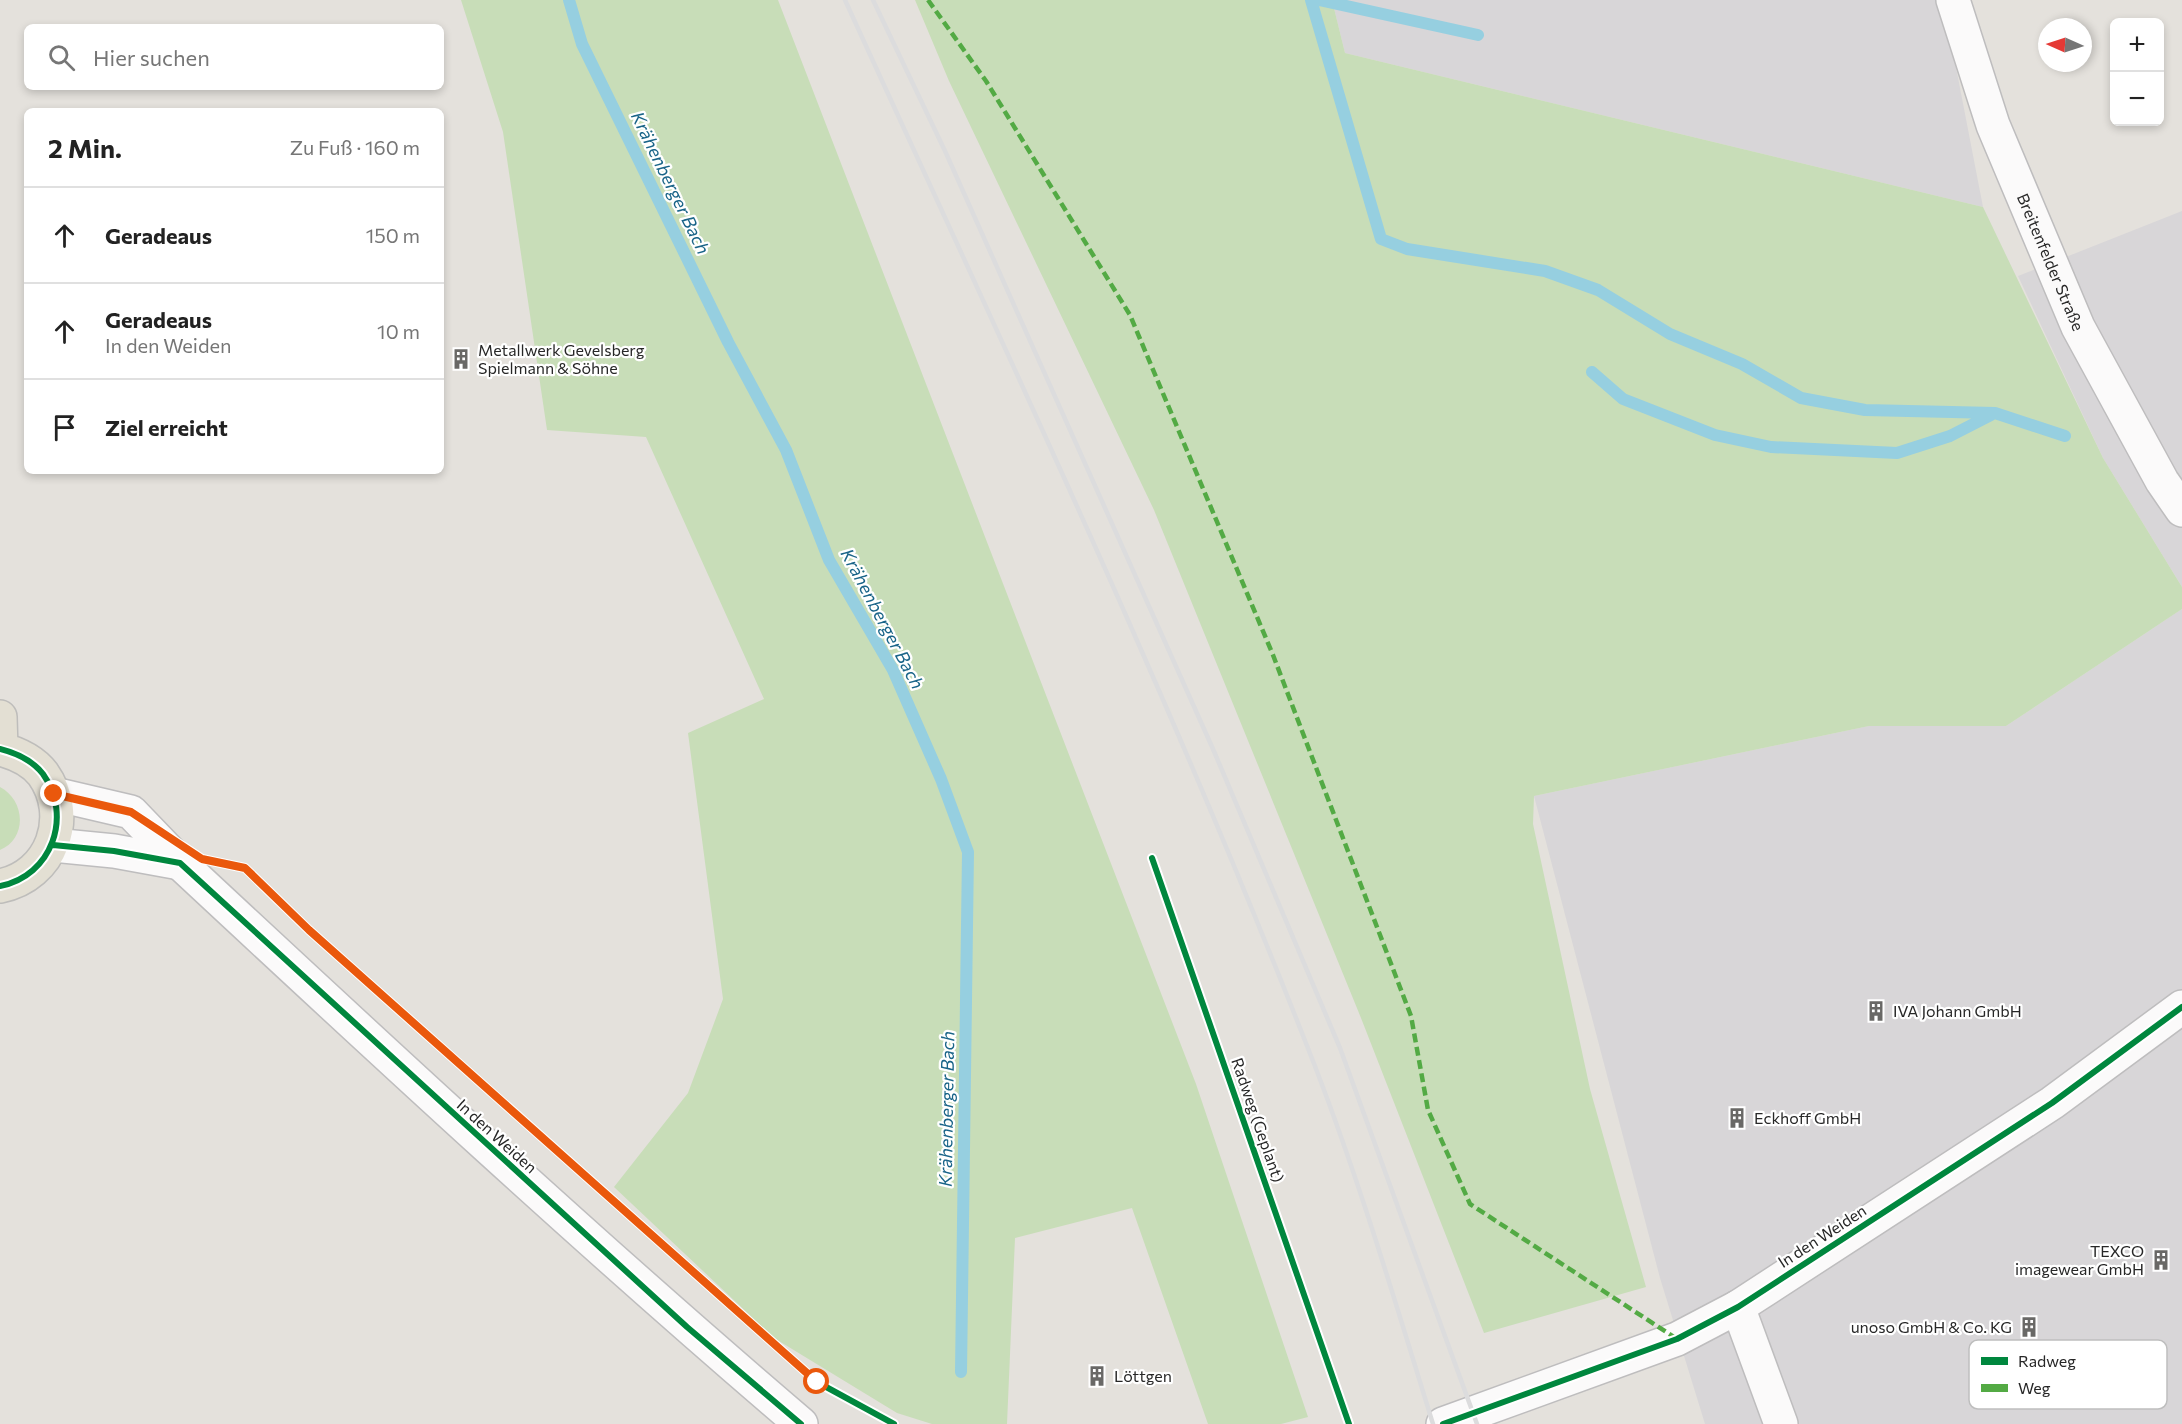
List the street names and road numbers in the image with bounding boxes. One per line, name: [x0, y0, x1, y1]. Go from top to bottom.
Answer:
street label: Breitenfelder Straße: [2014, 190, 2088, 333]
street label: Radweg (Geplant): [1228, 1055, 1289, 1185]
street label: In den Weiden: [453, 1095, 541, 1177]
street label: In den Weiden: [1774, 1200, 1869, 1271]

